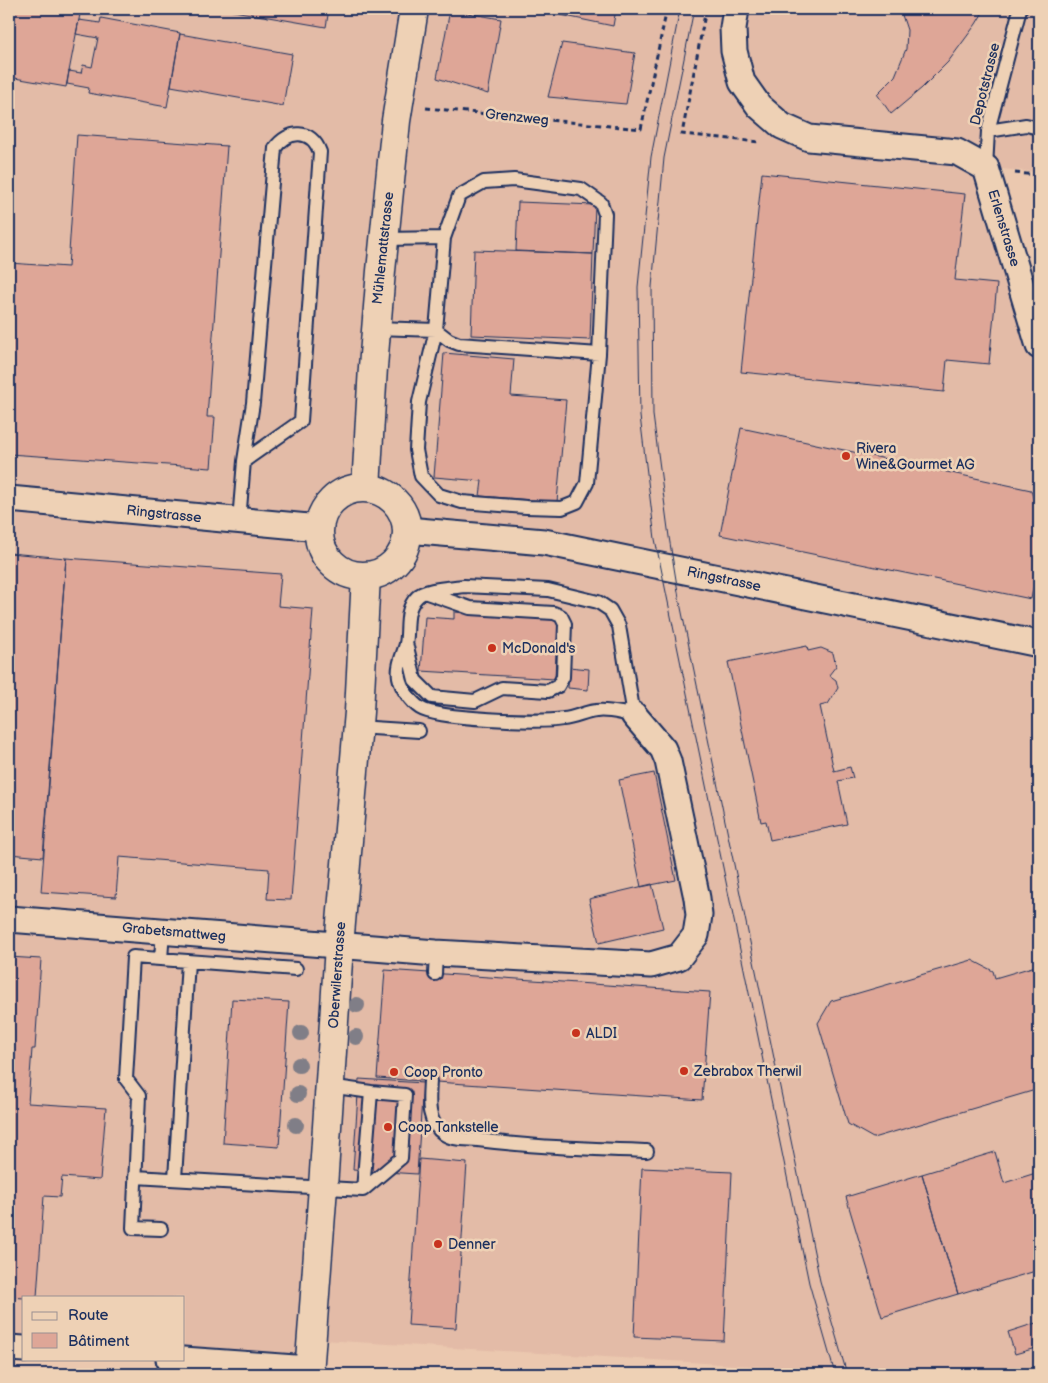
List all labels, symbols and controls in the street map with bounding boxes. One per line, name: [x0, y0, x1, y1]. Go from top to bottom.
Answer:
street label: Depotstrasse: [967, 41, 1003, 127]
street label: Grenzweg: [484, 105, 550, 129]
street label: Erlenstrasse: [984, 187, 1024, 269]
street label: Mühlemattstrasse: [369, 191, 397, 305]
place label: Rivera Wine&Gourmet AG: [856, 440, 975, 473]
marker: Rivera Wine&Gourmet AG: [840, 450, 852, 462]
street label: Ringstrasse: [126, 502, 202, 526]
street label: Ringstrasse: [685, 563, 763, 595]
place label: McDonald's: [502, 640, 576, 657]
marker: McDonald's: [486, 642, 498, 654]
street label: Grabetsmattweg: [121, 919, 227, 945]
street label: Oberwilerstrasse: [325, 921, 349, 1029]
place label: ALDI: [586, 1025, 617, 1042]
marker: ALDI: [570, 1027, 582, 1039]
place label: Zebrabox Therwil: [693, 1063, 802, 1080]
place label: Coop Pronto: [404, 1064, 483, 1081]
marker: Zebrabox Therwil: [678, 1065, 690, 1077]
marker: Coop Pronto: [388, 1066, 400, 1078]
place label: Coop Tankstelle: [398, 1119, 499, 1136]
marker: Coop Tankstelle: [382, 1121, 394, 1133]
place label: Denner: [448, 1236, 496, 1253]
marker: Denner: [432, 1238, 444, 1250]
legend: [22, 1296, 185, 1360]
text: Route: [68, 1306, 109, 1325]
text: Bâtiment: [68, 1332, 130, 1351]

